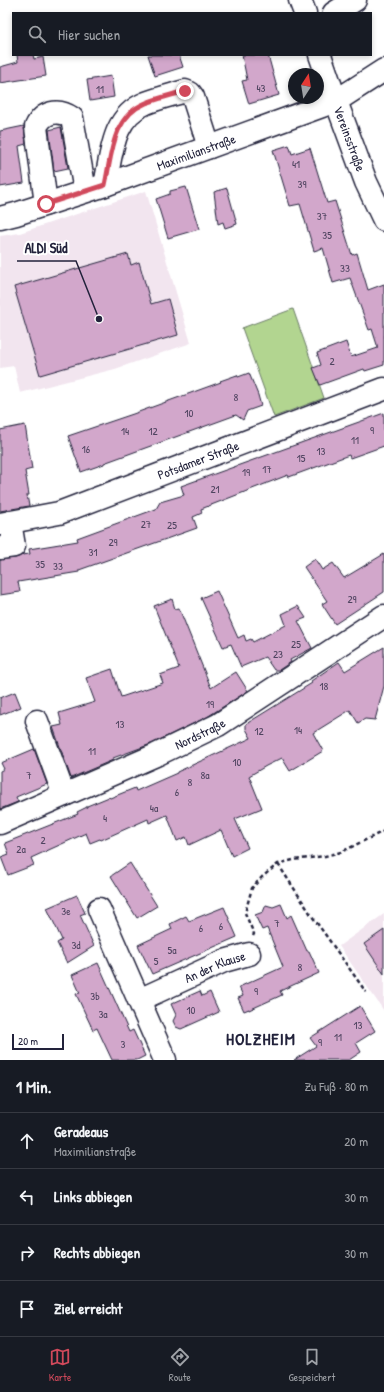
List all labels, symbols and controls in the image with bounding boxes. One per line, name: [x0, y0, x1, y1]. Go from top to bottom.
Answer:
search box: [12, 12, 372, 56]
icon: search: [26, 23, 48, 45]
text: Hier suchen: [58, 24, 120, 45]
north arrow: [288, 68, 324, 104]
house number: 43: [256, 81, 266, 95]
house number: 11: [96, 82, 104, 96]
route end: [176, 82, 194, 100]
street label: Vereinsstraße: [330, 103, 370, 174]
street label: Maximilianstraße: [154, 129, 238, 174]
house number: 41: [292, 157, 300, 171]
house number: 39: [298, 177, 306, 191]
route start: [37, 195, 55, 213]
house number: 37: [317, 209, 327, 223]
house number: 35: [322, 228, 332, 242]
callout: ALDI Süd: [17, 235, 76, 261]
text: ALDI Süd: [25, 238, 68, 257]
house number: 33: [340, 261, 350, 275]
house number: 2: [329, 354, 335, 368]
house number: 8: [234, 390, 239, 404]
house number: 10: [185, 406, 194, 420]
house number: 9: [370, 423, 374, 437]
house number: 14: [121, 424, 129, 438]
house number: 12: [148, 424, 158, 438]
house number: 11: [351, 433, 359, 447]
street label: Potsdamer Straße: [155, 436, 242, 484]
house number: 16: [82, 442, 91, 456]
house number: 13: [317, 444, 326, 458]
house number: 15: [297, 451, 306, 465]
house number: 17: [262, 462, 272, 476]
house number: 19: [242, 465, 250, 479]
house number: 21: [210, 482, 220, 496]
house number: 27: [141, 517, 151, 531]
house number: 25: [167, 518, 177, 532]
house number: 29: [108, 535, 118, 549]
house number: 31: [89, 545, 97, 559]
house number: 35: [35, 557, 45, 571]
house number: 33: [53, 559, 63, 573]
house number: 29: [347, 592, 357, 606]
house number: 25: [291, 637, 301, 651]
house number: 23: [273, 647, 283, 661]
house number: 18: [320, 679, 329, 693]
house number: 19: [206, 697, 214, 711]
street label: Nordstraße: [172, 714, 229, 754]
house number: 13: [116, 717, 125, 731]
house number: 14: [294, 723, 302, 737]
house number: 12: [254, 724, 264, 738]
house number: 11: [88, 744, 96, 758]
house number: 10: [233, 755, 242, 769]
house number: 7: [26, 768, 32, 782]
house number: 8a: [200, 768, 210, 782]
house number: 8: [188, 775, 193, 789]
house number: 6: [175, 785, 180, 799]
house number: 4a: [150, 801, 159, 815]
house number: 4: [103, 811, 107, 825]
house number: 2: [40, 833, 46, 847]
house number: 2a: [16, 842, 26, 856]
house number: 3e: [61, 904, 71, 918]
house number: 7: [274, 916, 280, 930]
house number: 6: [219, 919, 224, 933]
house number: 6: [199, 921, 204, 935]
house number: 3d: [71, 938, 81, 952]
house number: 5a: [168, 943, 177, 957]
street label: An der Klause: [181, 946, 247, 987]
house number: 5: [154, 954, 159, 968]
house number: 8: [298, 960, 303, 974]
house number: 9: [254, 984, 258, 998]
house number: 3b: [90, 989, 100, 1003]
house number: 10: [187, 1003, 196, 1017]
house number: 3a: [98, 1007, 108, 1021]
house number: 13: [354, 1018, 363, 1032]
district label: HOLZHEIM: [226, 1027, 296, 1050]
house number: 11: [334, 1030, 342, 1044]
scale bar: [12, 1032, 64, 1051]
text: 20 m: [18, 1034, 38, 1048]
house number: 9: [318, 1035, 322, 1049]
house number: 3: [121, 1037, 126, 1051]
text: 1 Min.: [16, 1075, 51, 1098]
text: Zu Fuß · 80 m: [304, 1077, 368, 1095]
text: Geradeaus: [54, 1121, 108, 1142]
icon: ahead: [16, 1130, 38, 1152]
text: 20 m: [344, 1132, 368, 1150]
text: Maximilianstraße: [54, 1142, 136, 1160]
icon: left: [16, 1186, 38, 1208]
text: Links abbiegen: [54, 1186, 132, 1207]
text: 30 m: [345, 1188, 368, 1206]
icon: right: [16, 1242, 38, 1264]
text: Rechts abbiegen: [54, 1242, 140, 1263]
text: 30 m: [345, 1244, 368, 1262]
icon: arrive: [16, 1298, 38, 1320]
text: Ziel erreicht: [54, 1298, 123, 1319]
tab: Karte: [49, 1346, 71, 1384]
tab: Route: [169, 1346, 191, 1384]
tab: Gespeichert: [288, 1346, 335, 1384]

